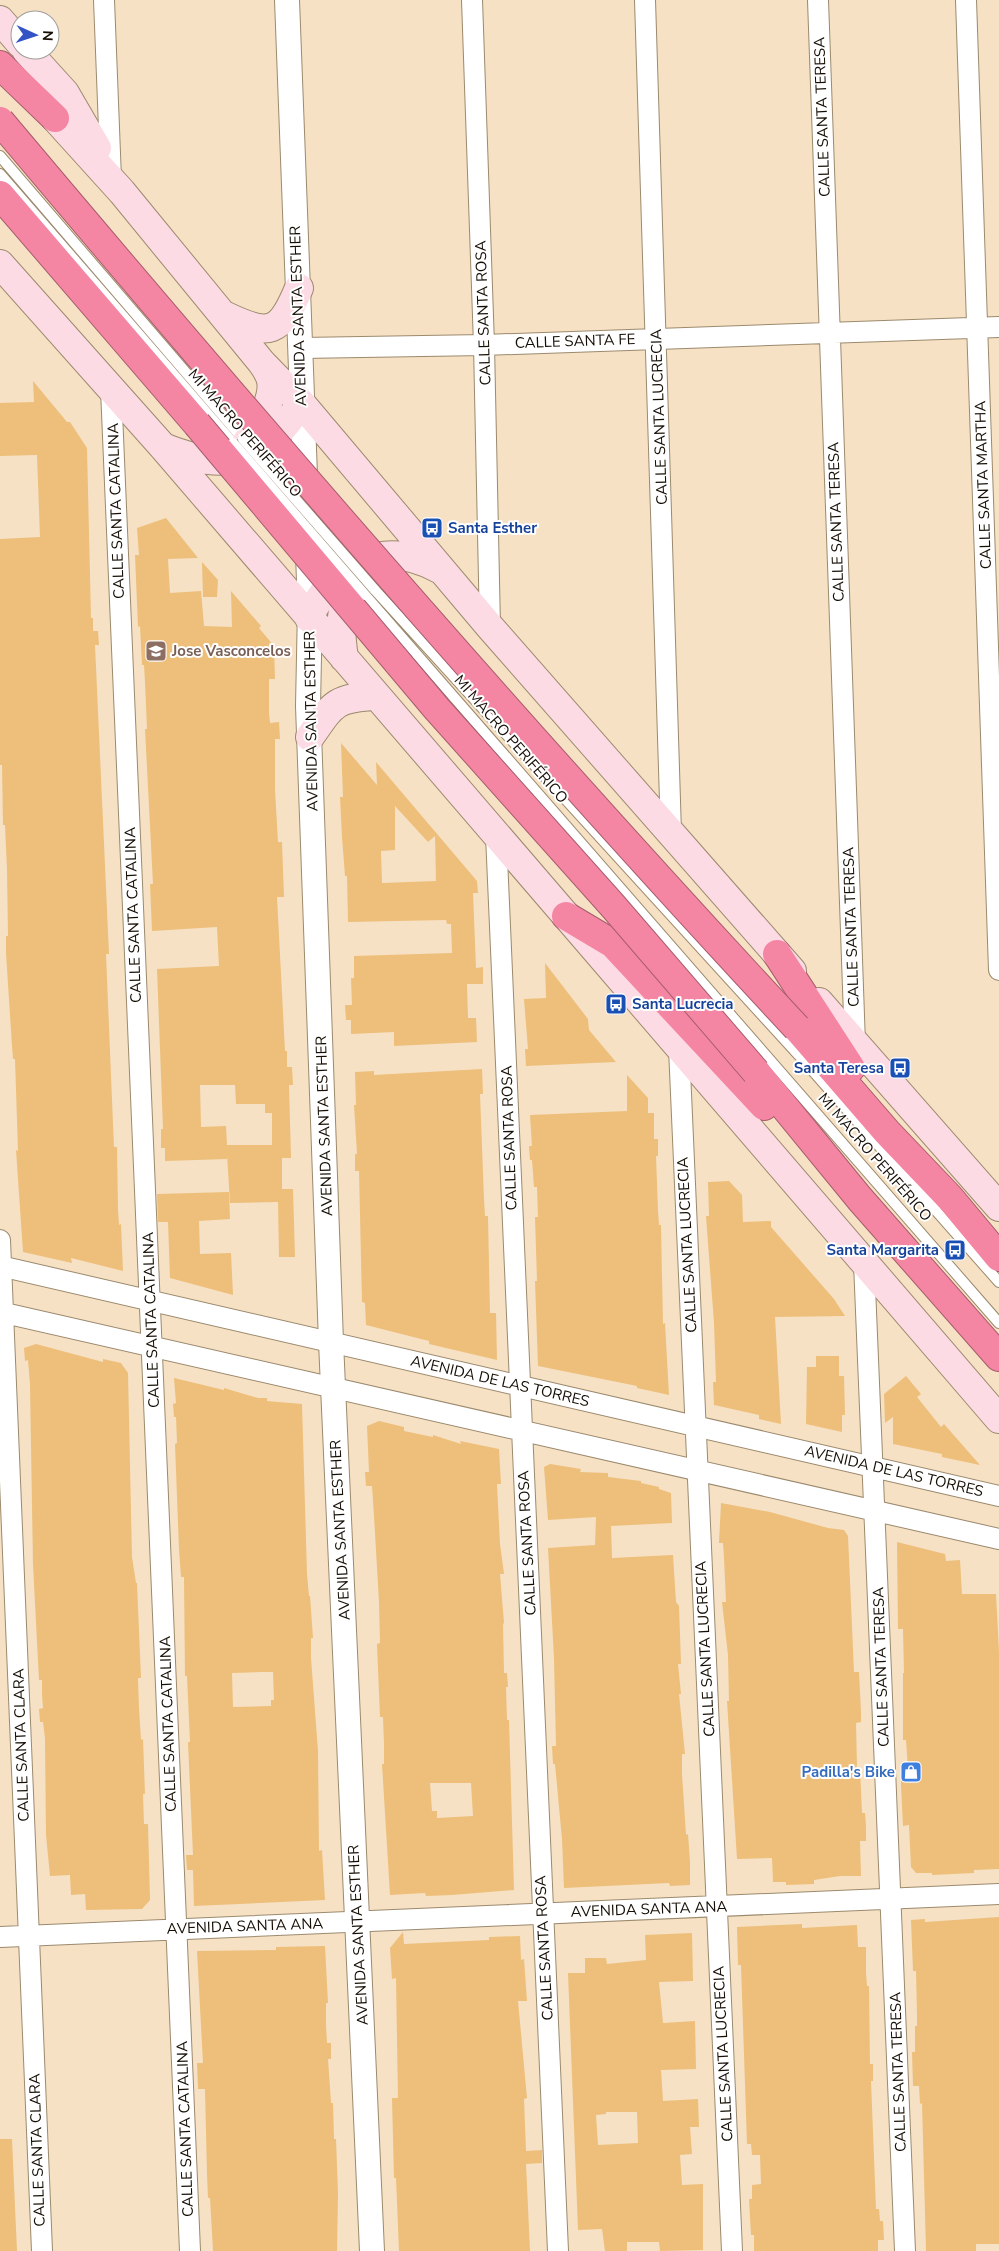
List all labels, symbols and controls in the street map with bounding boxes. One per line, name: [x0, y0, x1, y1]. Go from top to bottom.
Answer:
north arrow: [10, 10, 60, 60]
text: N: [38, 30, 57, 41]
street label: CALLE SANTA TERESA: [809, 37, 835, 197]
street label: AVENIDA SANTA ESTHER: [285, 225, 311, 407]
street label: CALLE SANTA ROSA: [470, 240, 496, 386]
street label: CALLE SANTA FE: [514, 329, 636, 353]
street label: CALLE SANTA LUCRECIA: [646, 329, 672, 505]
street label: MI MACRO PERIFÉRICO: [184, 365, 306, 501]
street label: CALLE SANTA MARTHA: [970, 400, 996, 570]
street label: CALLE SANTA CATALINA: [103, 423, 129, 599]
street label: CALLE SANTA TERESA: [823, 442, 849, 602]
bus stop icon: Santa Esther: [420, 516, 444, 540]
place label: Santa Esther: [448, 518, 537, 538]
street label: AVENIDA SANTA ESTHER: [299, 631, 323, 811]
school or university icon: Jose Vasconcelos: [144, 639, 168, 663]
place label: Jose Vasconcelos: [171, 641, 291, 661]
street label: MI MACRO PERIFÉRICO: [450, 671, 572, 807]
street label: CALLE SANTA CATALINA: [120, 827, 146, 1003]
street label: CALLE SANTA TERESA: [838, 847, 864, 1007]
bus stop icon: Santa Lucrecia: [604, 992, 628, 1016]
place label: Santa Lucrecia: [632, 994, 734, 1014]
street label: AVENIDA SANTA ESTHER: [311, 1035, 337, 1217]
bus stop icon: Santa Teresa: [888, 1056, 912, 1080]
place label: Santa Teresa: [794, 1058, 884, 1078]
street label: CALLE SANTA ROSA: [496, 1065, 522, 1211]
street label: MI MACRO PERIFÉRICO: [814, 1089, 936, 1225]
street label: CALLE SANTA LUCRECIA: [672, 1157, 702, 1333]
street label: CALLE SANTA CATALINA: [138, 1232, 164, 1408]
bus stop icon: Santa Margarita: [943, 1238, 967, 1262]
place label: Santa Margarita: [827, 1240, 939, 1260]
street label: AVENIDA DE LAS TORRES: [409, 1351, 591, 1411]
street label: AVENIDA SANTA ESTHER: [325, 1439, 355, 1621]
street label: AVENIDA DE LAS TORRES: [803, 1441, 985, 1501]
street label: CALLE SANTA ROSA: [513, 1470, 541, 1616]
street label: CALLE SANTA LUCRECIA: [690, 1561, 720, 1737]
street label: CALLE SANTA TERESA: [868, 1587, 894, 1747]
street label: CALLE SANTA CATALINA: [155, 1636, 181, 1812]
street label: CALLE SANTA CLARA: [8, 1668, 34, 1822]
shop icon: Padilla's Bike: [899, 1760, 923, 1784]
place label: Padilla's Bike: [802, 1762, 895, 1782]
street label: AVENIDA SANTA ESTHER: [343, 1844, 373, 2026]
street label: CALLE SANTA ROSA: [530, 1875, 558, 2021]
street label: AVENIDA SANTA ANA: [570, 1896, 728, 1922]
street label: AVENIDA SANTA ANA: [166, 1913, 324, 1939]
street label: CALLE SANTA LUCRECIA: [708, 1966, 738, 2142]
street label: CALLE SANTA TERESA: [885, 1992, 911, 2152]
street label: CALLE SANTA CATALINA: [172, 2041, 198, 2217]
street label: CALLE SANTA CLARA: [24, 2073, 50, 2227]

